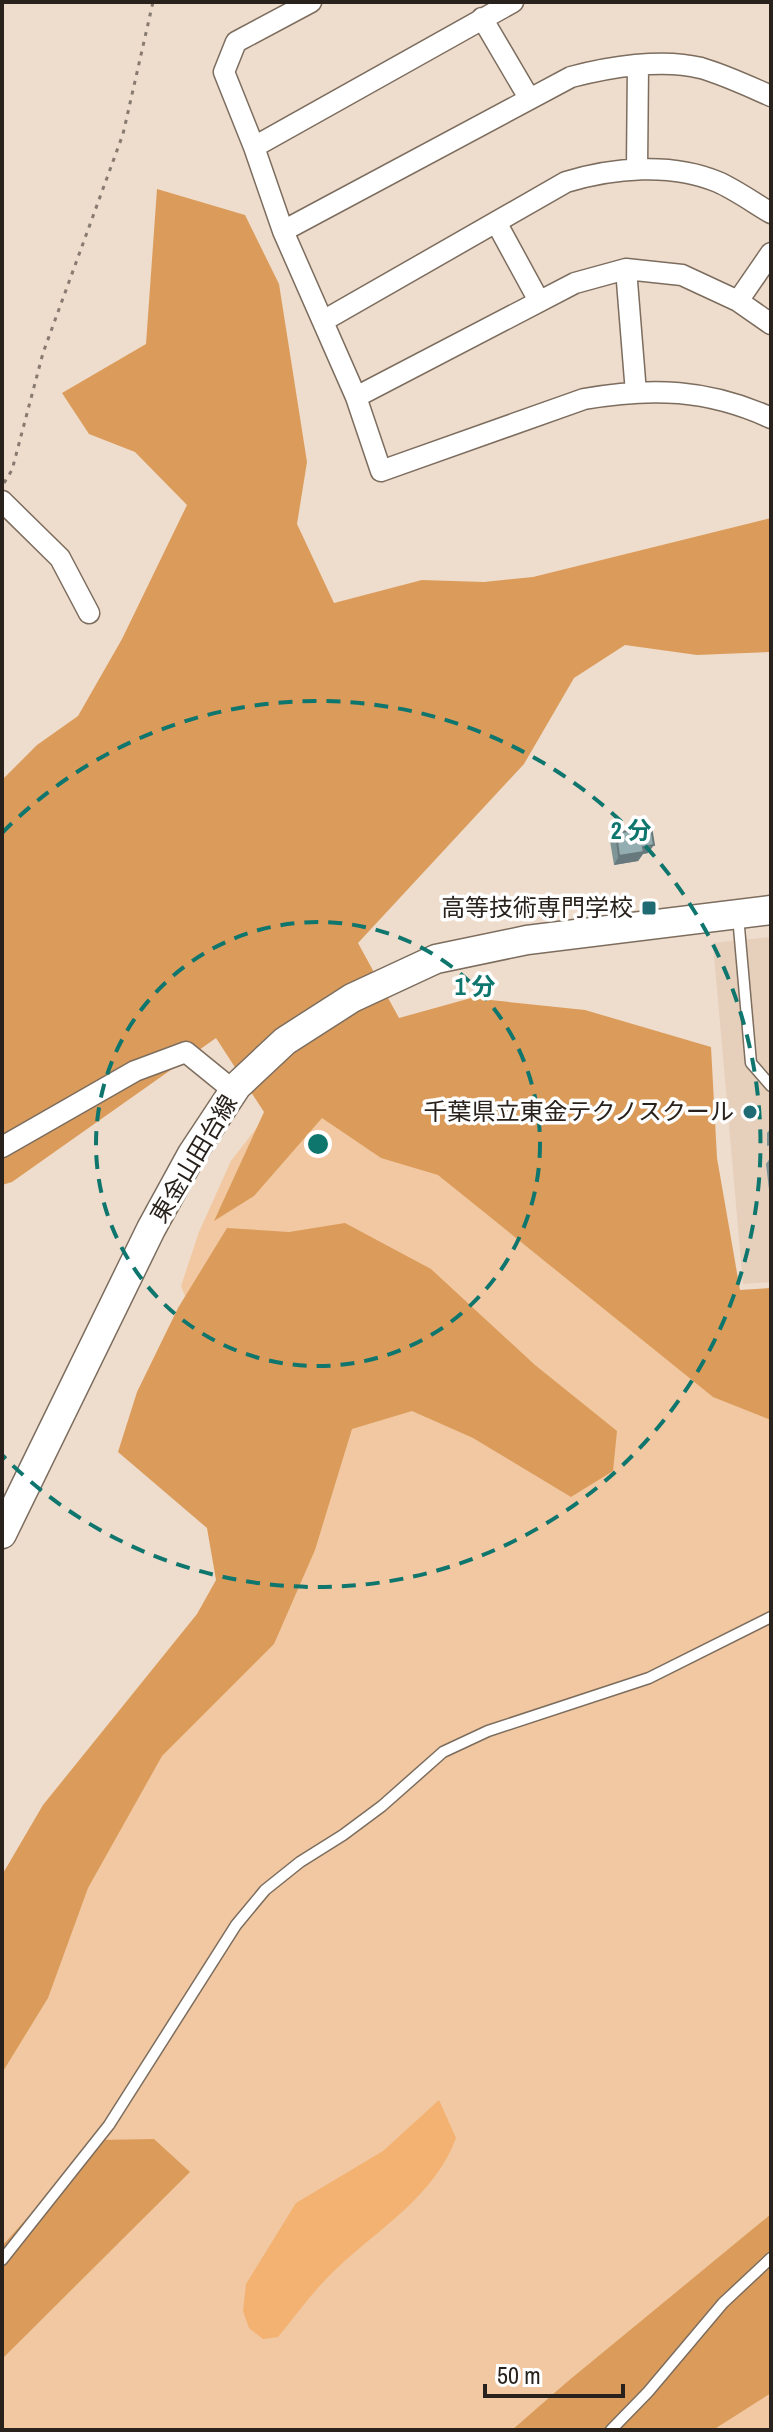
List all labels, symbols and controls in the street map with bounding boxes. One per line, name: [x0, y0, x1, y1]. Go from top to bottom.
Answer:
text: 2 分: [611, 814, 651, 846]
place label: 高等技術専門学校: [441, 891, 633, 923]
marker: 高等技術専門学校: [640, 899, 658, 917]
text: 1 分: [455, 970, 495, 1002]
street label: 東金山田台線: [142, 1089, 244, 1228]
place label: 千葉県立東金テクノスクール: [423, 1095, 734, 1127]
marker: 千葉県立東金テクノスクール: [741, 1103, 759, 1121]
centre of rings: [304, 1130, 332, 1158]
scale bar: [485, 2348, 623, 2398]
text: 50 m: [497, 2359, 541, 2391]

